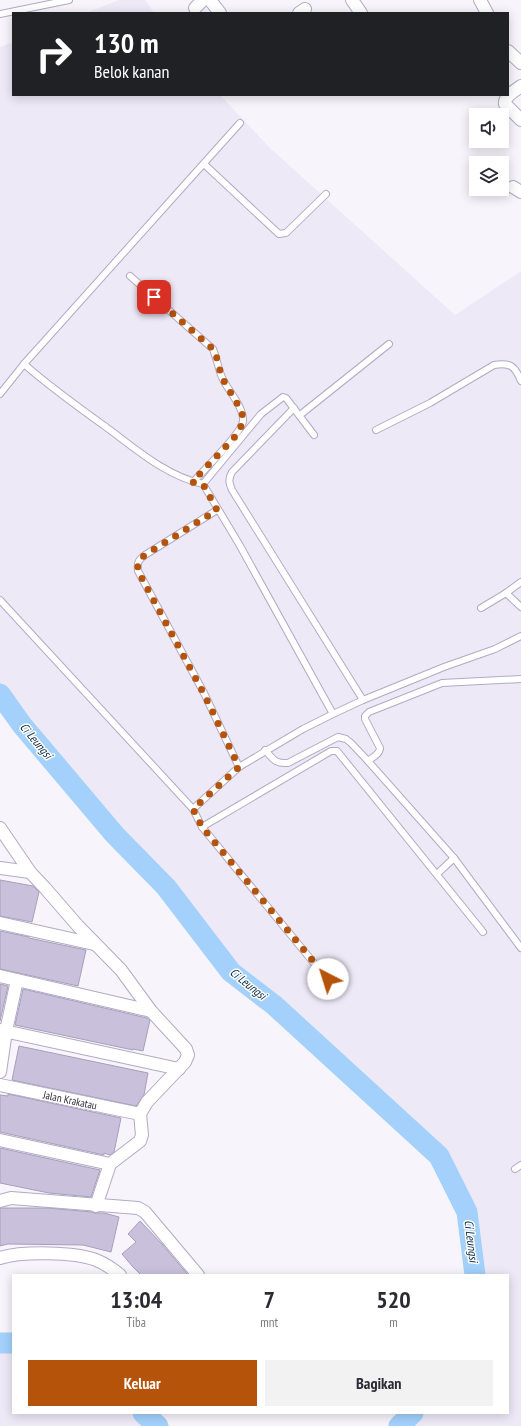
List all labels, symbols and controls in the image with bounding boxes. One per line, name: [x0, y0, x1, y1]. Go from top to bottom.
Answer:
text: 130 m: [94, 24, 158, 61]
icon: right: [28, 28, 80, 80]
text: Belok kanan: [94, 60, 169, 83]
map controls: [469, 108, 509, 196]
button: sound: [469, 108, 509, 148]
button: layers: [469, 156, 509, 196]
pin: [137, 280, 171, 314]
icon: arrive: [143, 286, 165, 308]
water label: Ci Leungsi: [17, 720, 57, 763]
position arrow: [307, 958, 349, 1000]
water label: Ci Leungsi: [227, 964, 271, 1004]
street label: Jalan Krakatau: [41, 1087, 98, 1113]
water label: Ci Leungsi: [461, 1219, 482, 1264]
text: 13:04: [110, 1284, 162, 1315]
text: 7: [263, 1284, 275, 1315]
text: 520: [376, 1284, 411, 1315]
text: Tiba: [126, 1314, 146, 1331]
text: mnt: [260, 1314, 278, 1331]
text: m: [389, 1314, 398, 1331]
button: Keluar: [28, 1360, 257, 1406]
button: Bagikan: [265, 1360, 493, 1406]

